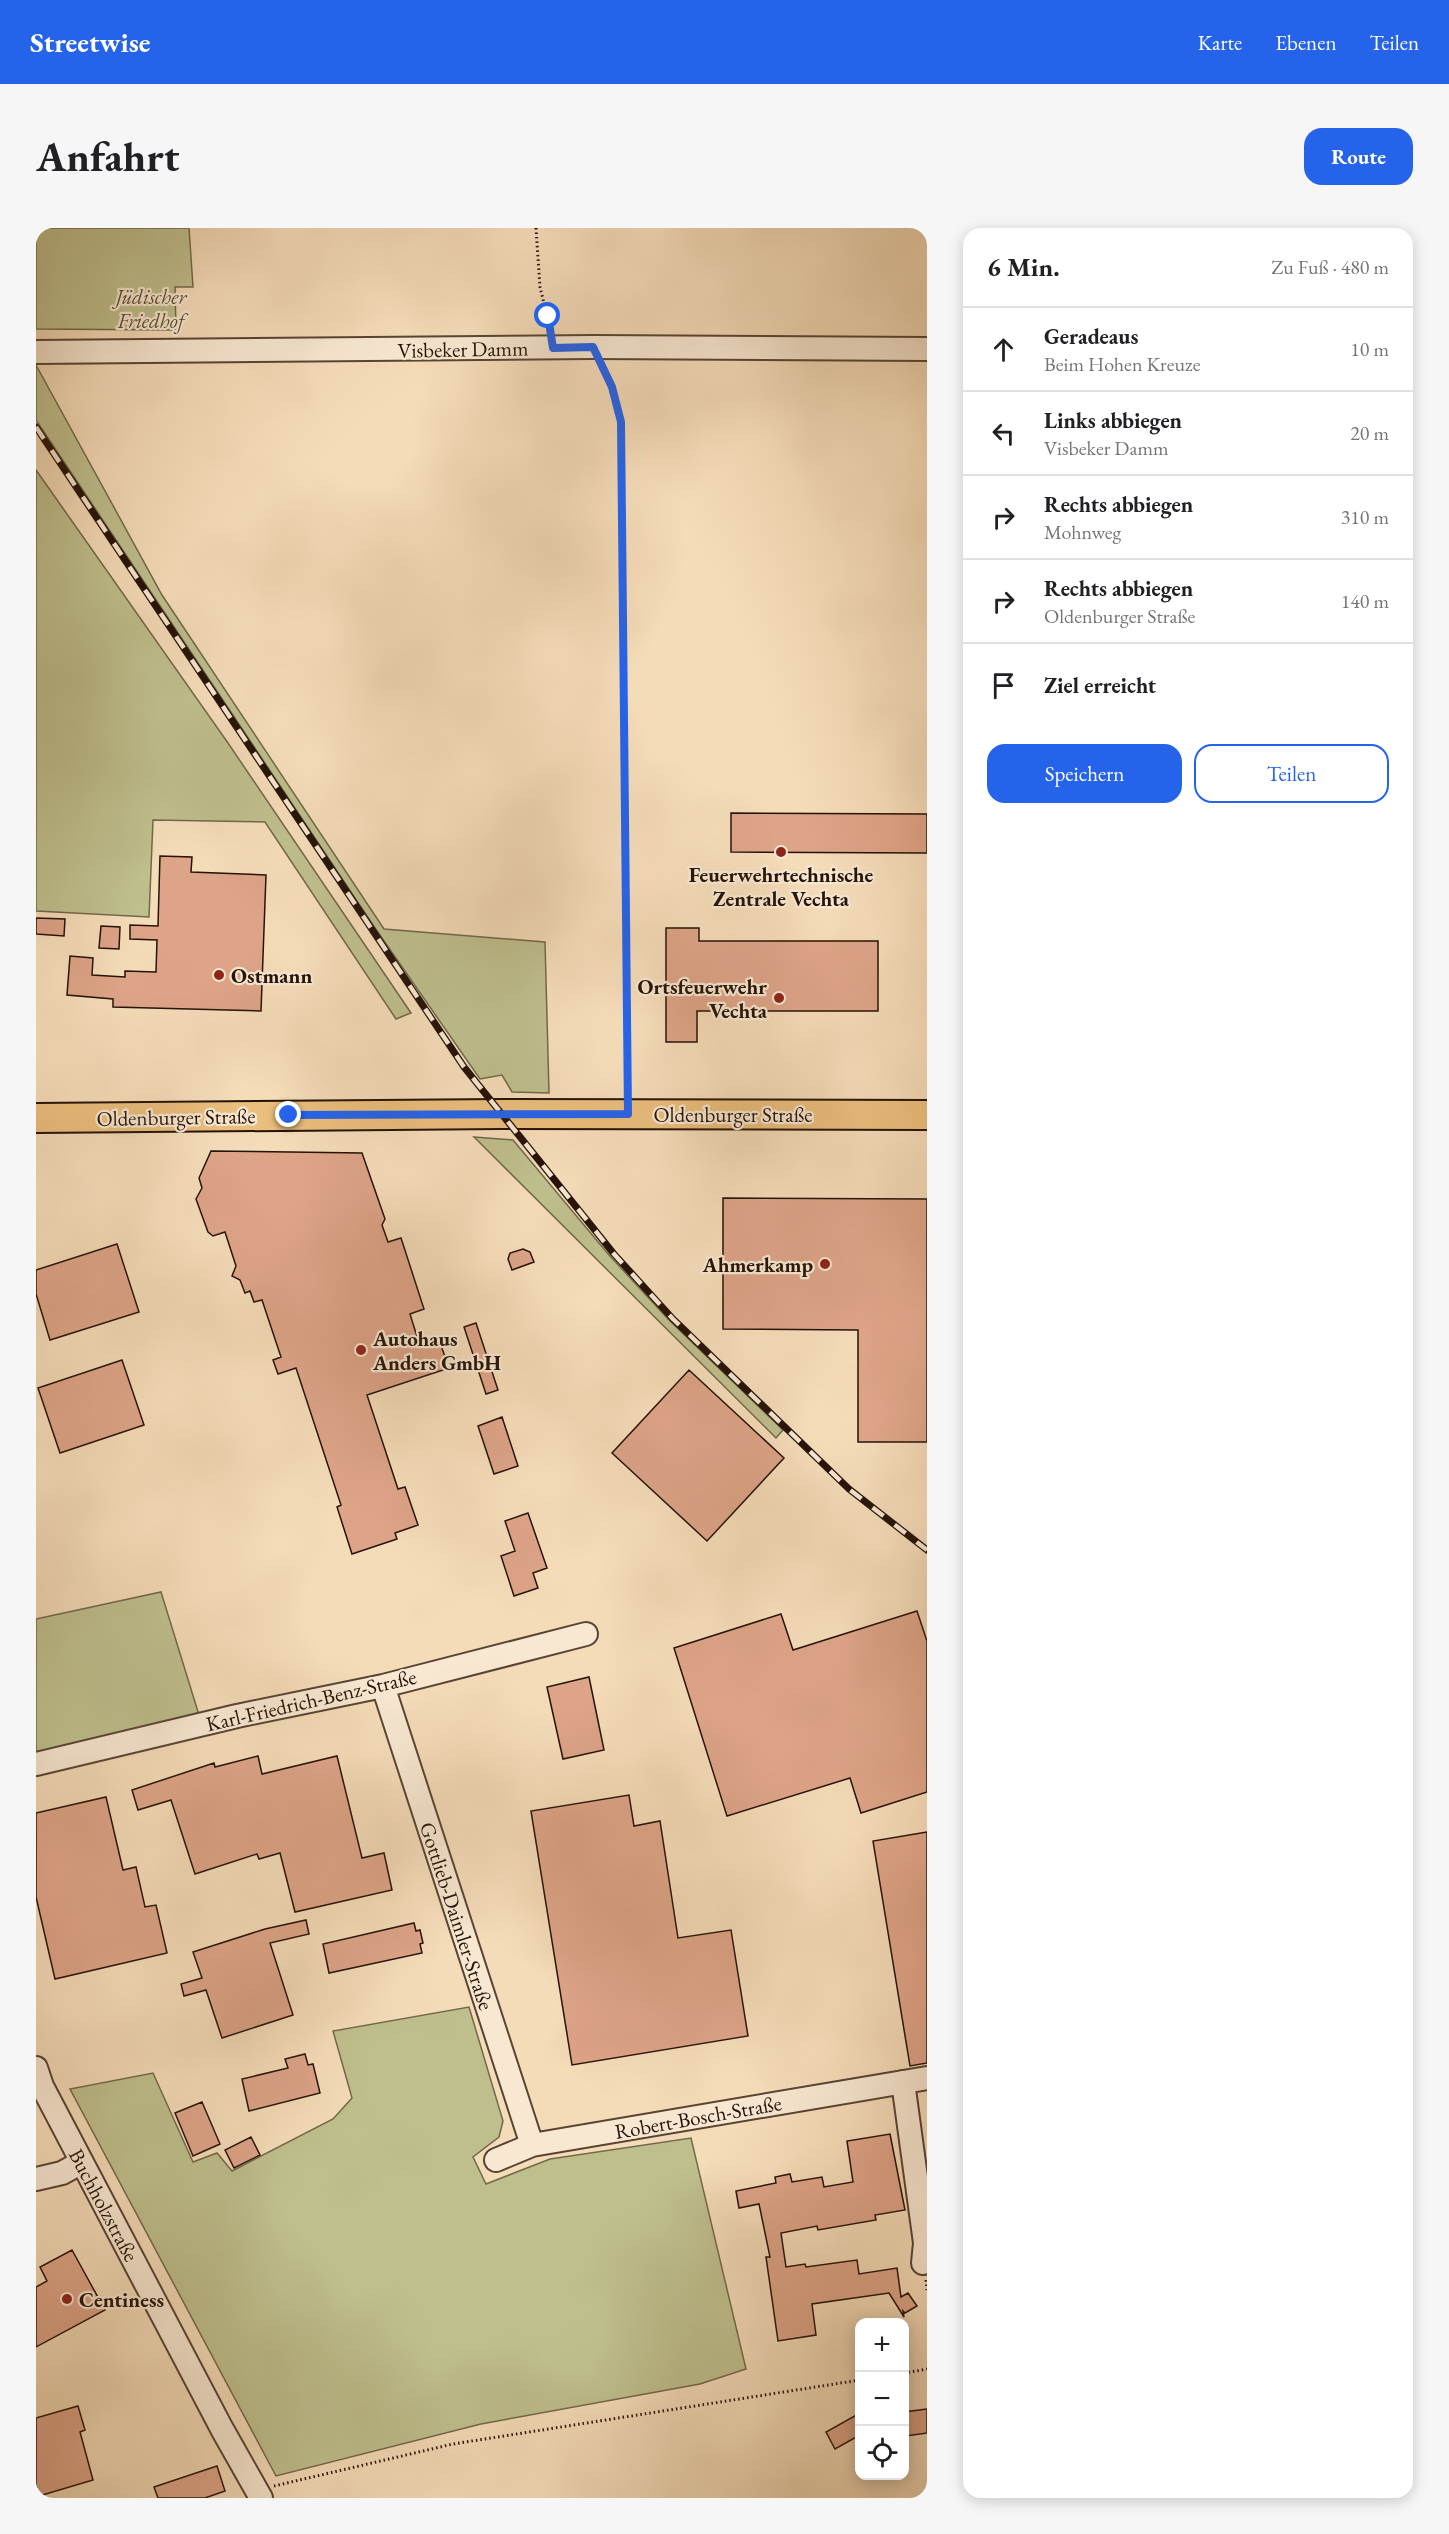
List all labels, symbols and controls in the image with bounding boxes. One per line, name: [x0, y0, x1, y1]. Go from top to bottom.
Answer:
text: Streetwise: [30, 24, 150, 60]
text: Karte: [1198, 29, 1242, 56]
text: Ebenen: [1275, 29, 1336, 56]
text: Teilen: [1369, 29, 1419, 56]
button: Route: [1304, 128, 1413, 185]
text: Anfahrt: [36, 129, 179, 184]
text: 6 Min.: [987, 250, 1060, 284]
text: Zu Fuß · 480 m: [1271, 254, 1389, 280]
park label: Jüdischer Friedhof: [112, 283, 189, 334]
route start: [534, 302, 560, 328]
text: Geradeaus: [1044, 322, 1138, 351]
icon: ahead: [987, 333, 1020, 366]
street label: Visbeker Damm: [397, 334, 529, 364]
text: 10 m: [1350, 336, 1389, 362]
text: Beim Hohen Kreuze: [1044, 351, 1200, 377]
text: Links abbiegen: [1044, 406, 1182, 435]
icon: left: [987, 417, 1020, 450]
text: 20 m: [1350, 420, 1389, 446]
text: Visbeker Damm: [1044, 435, 1169, 461]
text: Rechts abbiegen: [1044, 490, 1193, 519]
icon: right: [987, 501, 1020, 534]
text: 310 m: [1341, 504, 1389, 530]
text: Mohnweg: [1044, 519, 1121, 545]
text: Rechts abbiegen: [1044, 574, 1193, 603]
icon: right: [987, 585, 1020, 618]
text: 140 m: [1341, 588, 1389, 614]
text: Oldenburger Straße: [1044, 603, 1195, 629]
icon: arrive: [987, 669, 1020, 702]
text: Ziel erreicht: [1044, 671, 1156, 700]
button: Speichern: [987, 744, 1182, 803]
button: Teilen: [1194, 744, 1389, 803]
marker: Feuerwehrtechnische Zentrale Vechta: [774, 845, 788, 859]
place label: Feuerwehrtechnische Zentrale Vechta: [689, 861, 874, 912]
place label: Ostmann: [231, 962, 312, 989]
marker: Ostmann: [212, 968, 226, 982]
place label: Ortsfeuerwehr Vechta: [637, 973, 768, 1024]
marker: Ortsfeuerwehr Vechta: [772, 991, 786, 1005]
route end: [275, 1101, 301, 1127]
street label: Oldenburger Straße: [654, 1101, 812, 1128]
street label: Oldenburger Straße: [96, 1102, 256, 1132]
place label: Ahmerkamp: [702, 1251, 813, 1278]
marker: Ahmerkamp: [818, 1257, 832, 1271]
place label: Autohaus Anders GmbH: [372, 1325, 501, 1376]
marker: Autohaus Anders GmbH: [354, 1343, 368, 1357]
street label: Karl-Friedrich-Benz-Straße: [203, 1663, 419, 1737]
street label: Gottlieb-Daimler-Straße: [414, 1819, 500, 2013]
street label: Robert-Bosch-Straße: [612, 2089, 784, 2145]
street label: Buchholzstraße: [63, 2144, 145, 2266]
place label: Centiness: [79, 2286, 164, 2313]
marker: Centiness: [60, 2292, 74, 2306]
map controls: [855, 2318, 909, 2480]
button: +: [855, 2318, 909, 2372]
button: −: [855, 2372, 909, 2426]
button: locate: [855, 2426, 909, 2480]

